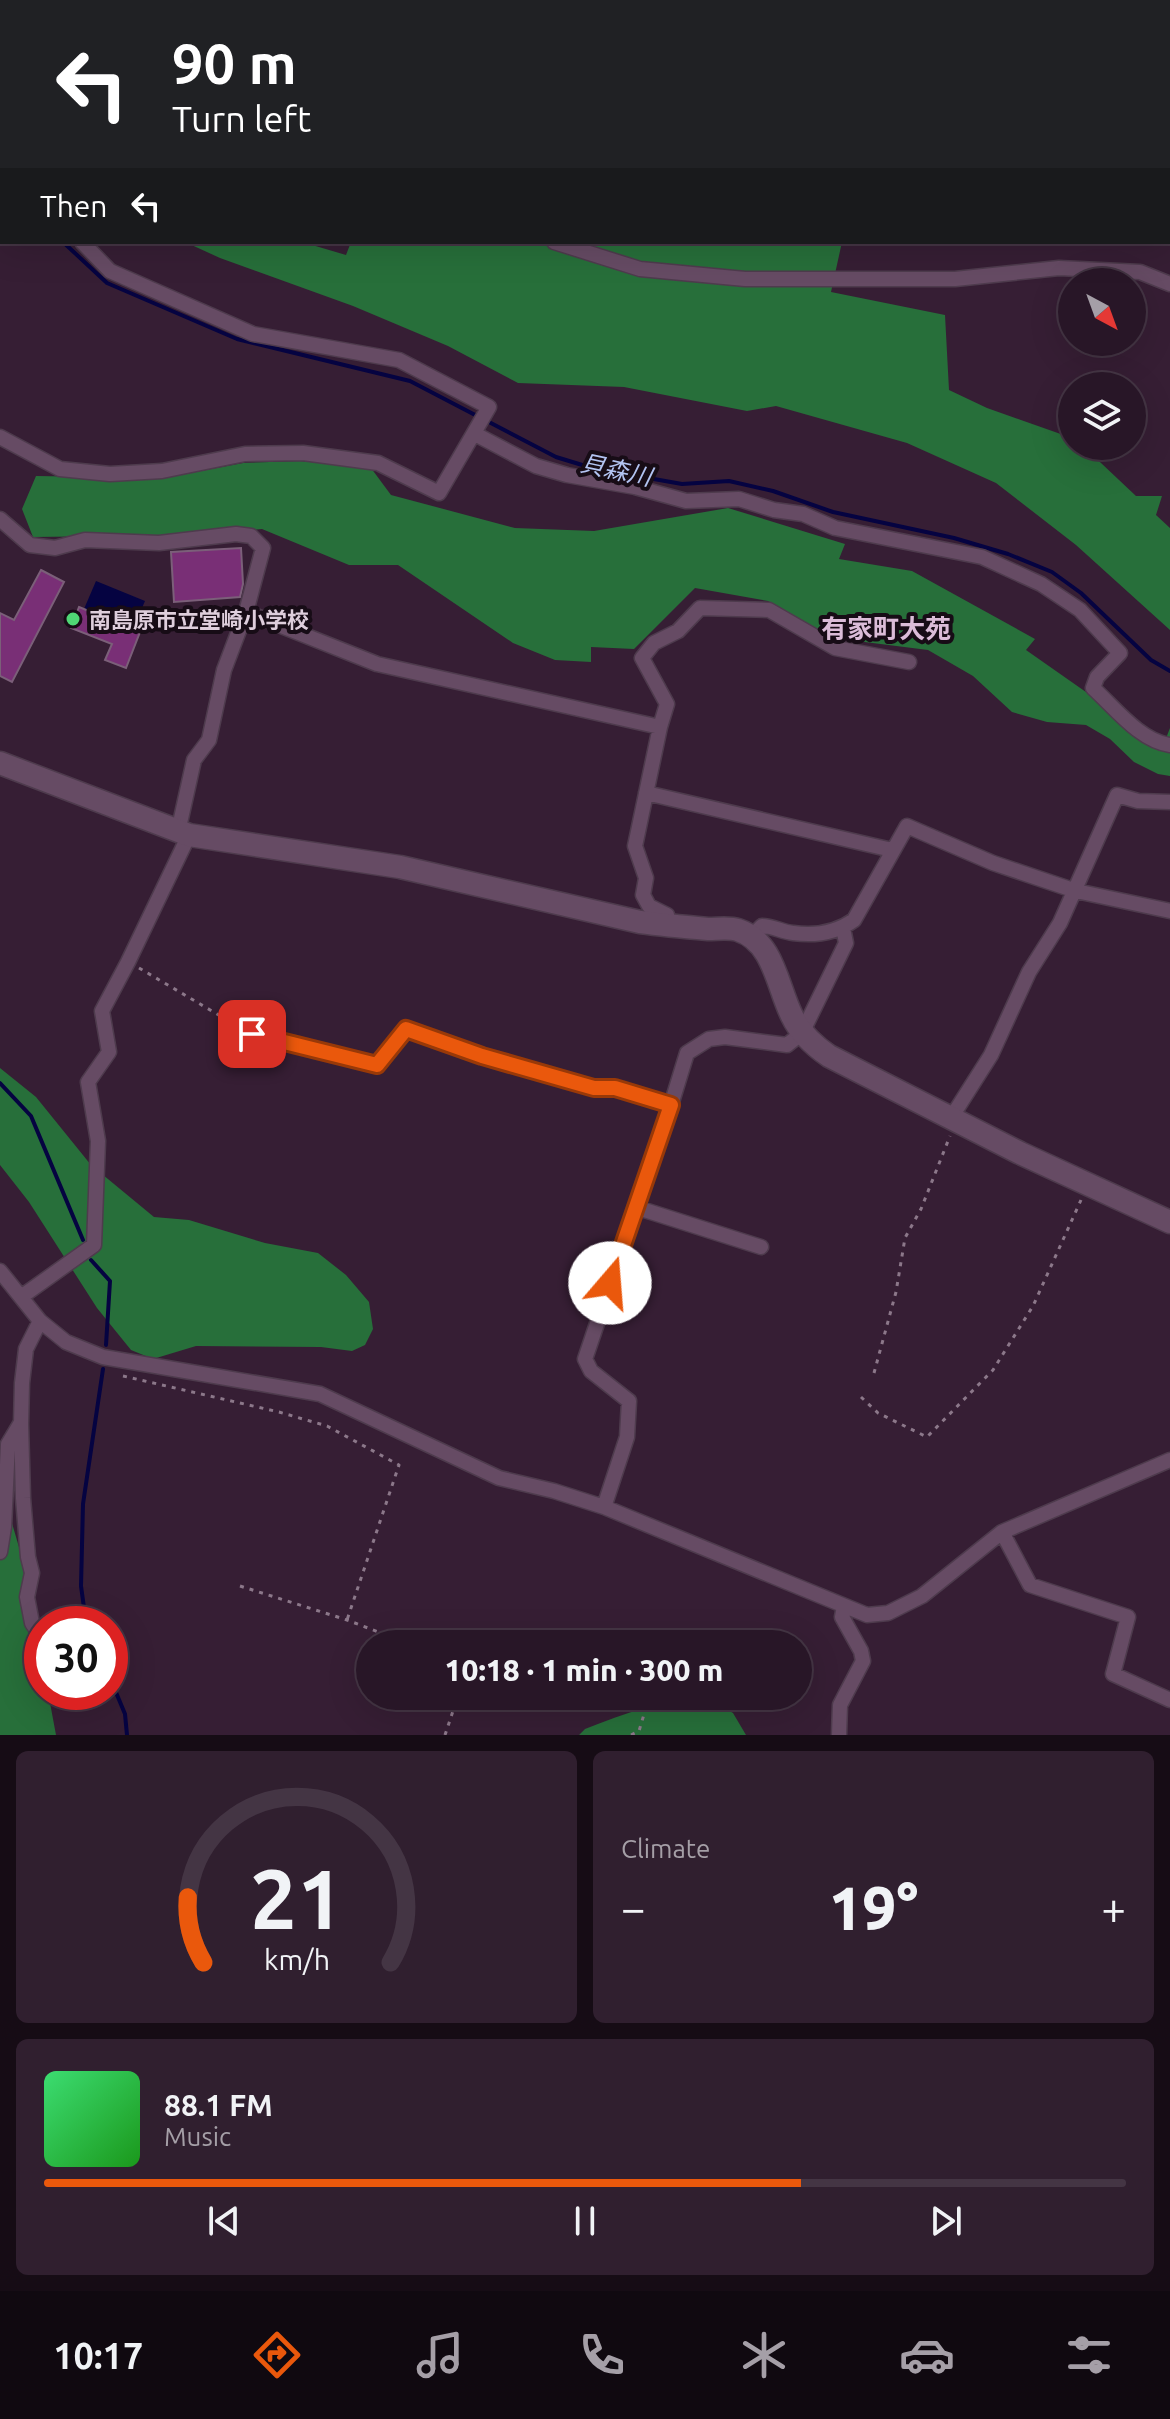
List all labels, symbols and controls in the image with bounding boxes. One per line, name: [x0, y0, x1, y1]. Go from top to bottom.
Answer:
icon: left: [40, 32, 144, 136]
text: 90 m: [172, 32, 297, 95]
text: Turn left: [172, 98, 311, 139]
icon: left: [124, 184, 168, 228]
text: Then: [40, 189, 108, 223]
north arrow: [1058, 268, 1146, 356]
map controls: [1058, 268, 1146, 460]
button: layers: [1058, 372, 1146, 460]
water label: 貝森川: [578, 449, 657, 491]
place label: 南島原市立堂崎小学校: [89, 607, 309, 632]
marker: 南島原市立堂崎小学校: [64, 610, 82, 628]
district label: 有家町大苑: [821, 614, 951, 643]
pin: [218, 1000, 286, 1068]
icon: arrive: [230, 1012, 274, 1056]
position arrow: [568, 1241, 652, 1325]
speed limit sign: 30: [24, 1606, 128, 1710]
text: 10:18 · 1 min · 300 m: [445, 1653, 723, 1687]
text: Climate: [621, 1834, 710, 1863]
text: 21: [250, 1851, 343, 1945]
text: 19°: [829, 1874, 918, 1941]
text: −: [621, 1883, 646, 1932]
text: +: [1101, 1883, 1126, 1932]
text: km/h: [264, 1943, 330, 1975]
text: 88.1 FM: [164, 2088, 273, 2122]
text: Music: [164, 2122, 231, 2151]
icon: previous: [202, 2199, 246, 2243]
icon: pause: [563, 2199, 607, 2243]
icon: next: [924, 2199, 968, 2243]
icon: directions: [249, 2327, 305, 2383]
icon: music: [412, 2327, 468, 2383]
icon: phone: [574, 2327, 630, 2383]
icon: climate: [736, 2327, 792, 2383]
icon: car: [899, 2327, 955, 2383]
icon: filters: [1061, 2327, 1117, 2383]
text: 10:17: [53, 2335, 143, 2376]

